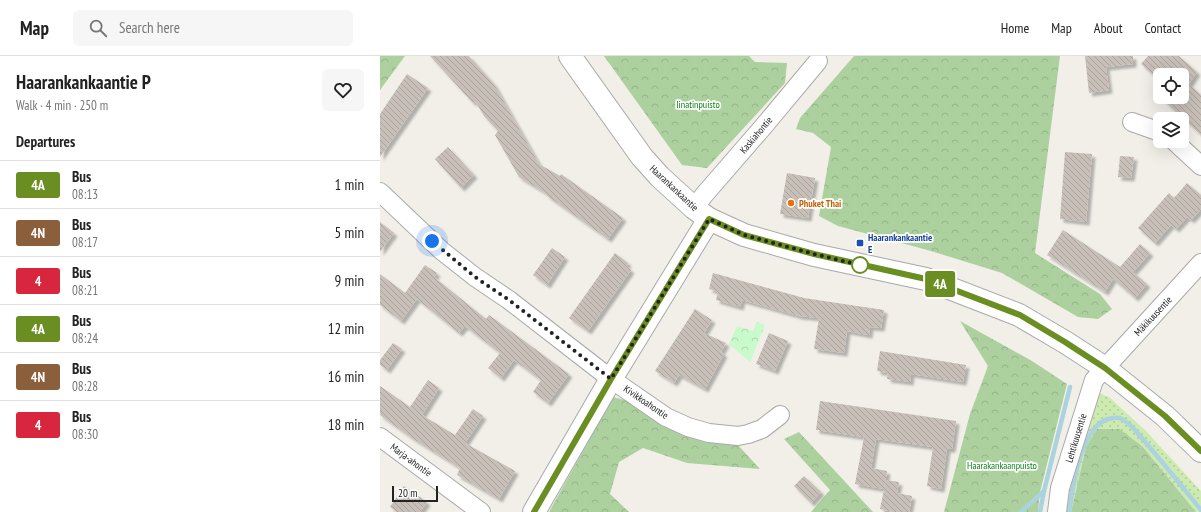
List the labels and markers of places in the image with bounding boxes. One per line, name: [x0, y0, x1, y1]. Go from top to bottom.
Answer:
place label: Phuket Thai: [799, 197, 841, 210]
marker: Phuket Thai: [786, 198, 796, 208]
place label: Haarankankaantie E: [868, 231, 932, 256]
marker: Haarankankaantie E: [855, 238, 865, 248]
unlabelled marker: [851, 256, 869, 274]

